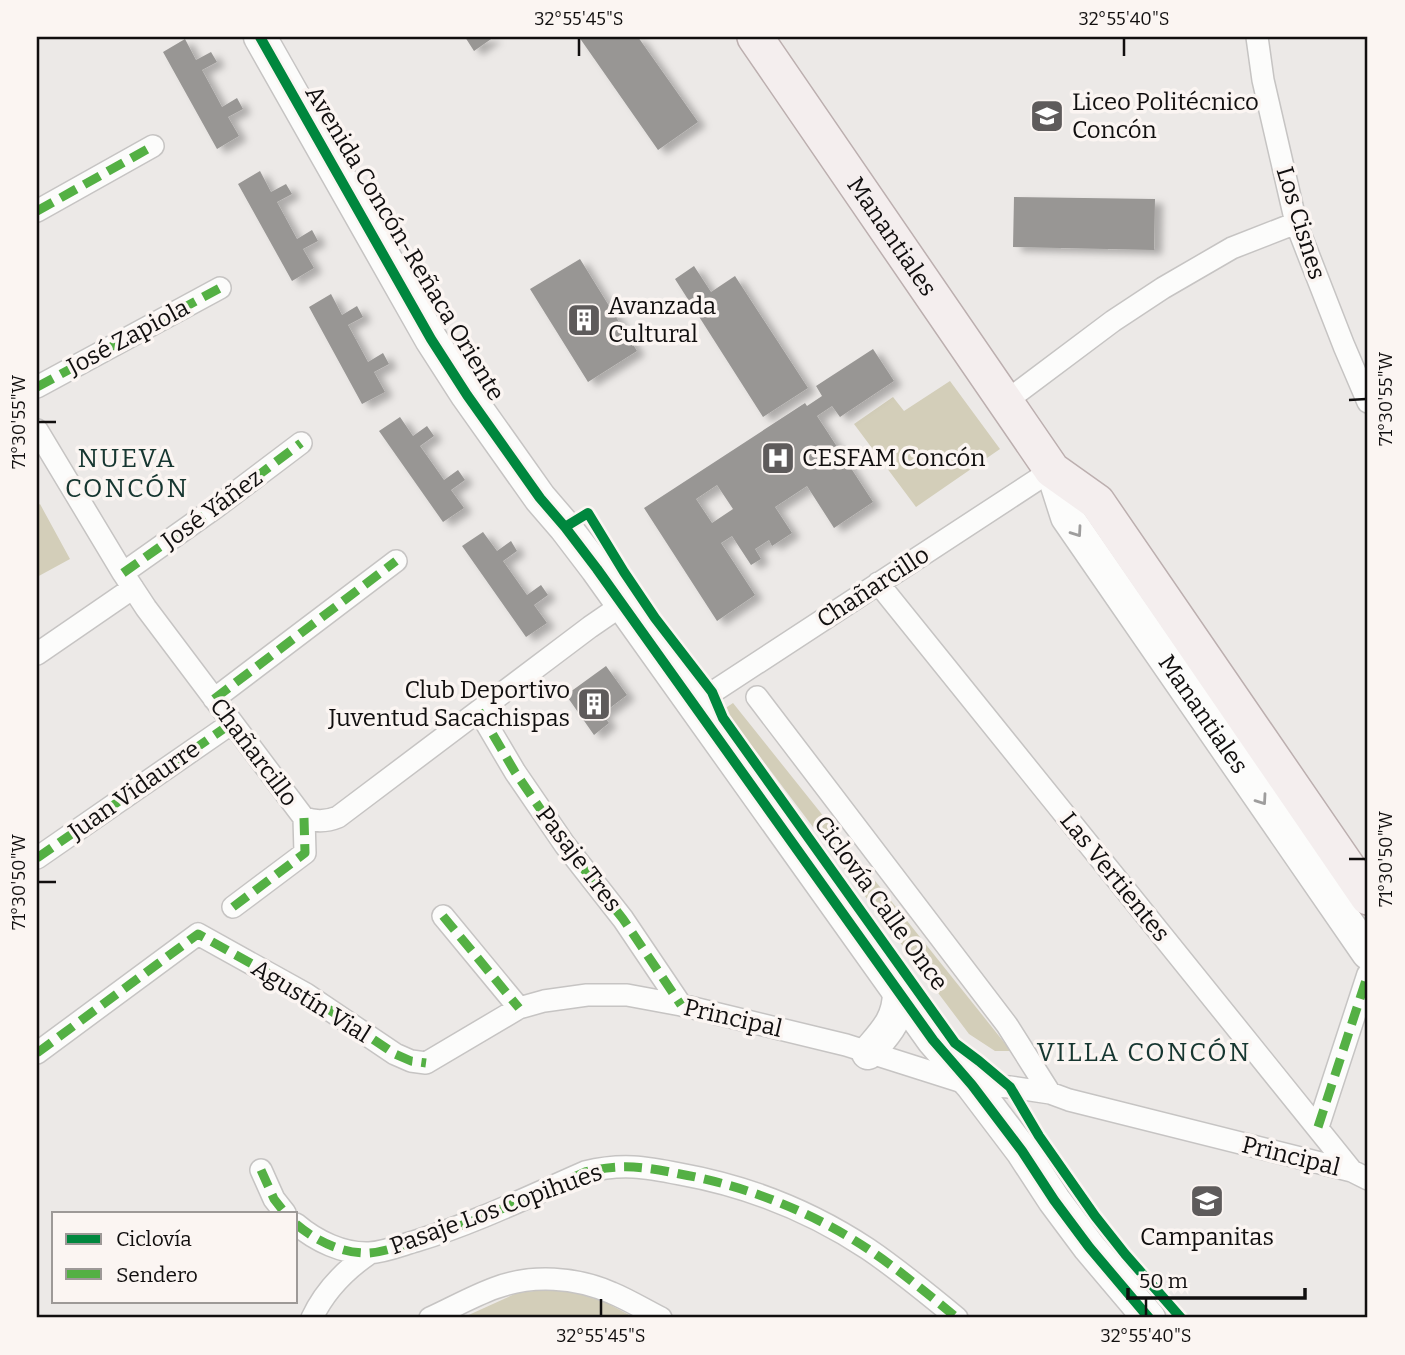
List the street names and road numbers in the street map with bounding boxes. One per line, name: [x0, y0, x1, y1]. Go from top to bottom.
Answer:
street label: Avenida Concón-Reñaca Oriente: [300, 81, 510, 405]
street label: Los Cisnes: [1271, 163, 1331, 283]
street label: Manantiales: [841, 172, 942, 301]
street label: José Zapiola: [61, 293, 194, 381]
street label: José Yáñez: [156, 463, 268, 555]
street label: Chañarcillo: [812, 540, 934, 634]
street label: Manantiales: [1152, 650, 1254, 779]
street label: Chañarcillo: [204, 692, 304, 812]
street label: Juan Vidaurre: [62, 734, 205, 846]
street label: Pasaje Tres: [531, 801, 627, 917]
street label: Las Vertientes: [1054, 807, 1176, 947]
street label: Ciclovía Calle Once: [808, 810, 954, 996]
street label: Agustín Vial: [247, 954, 375, 1049]
street label: Principal: [681, 993, 785, 1043]
street label: Principal: [1239, 1130, 1343, 1182]
street label: Pasaje Los Copihues: [386, 1158, 606, 1260]

